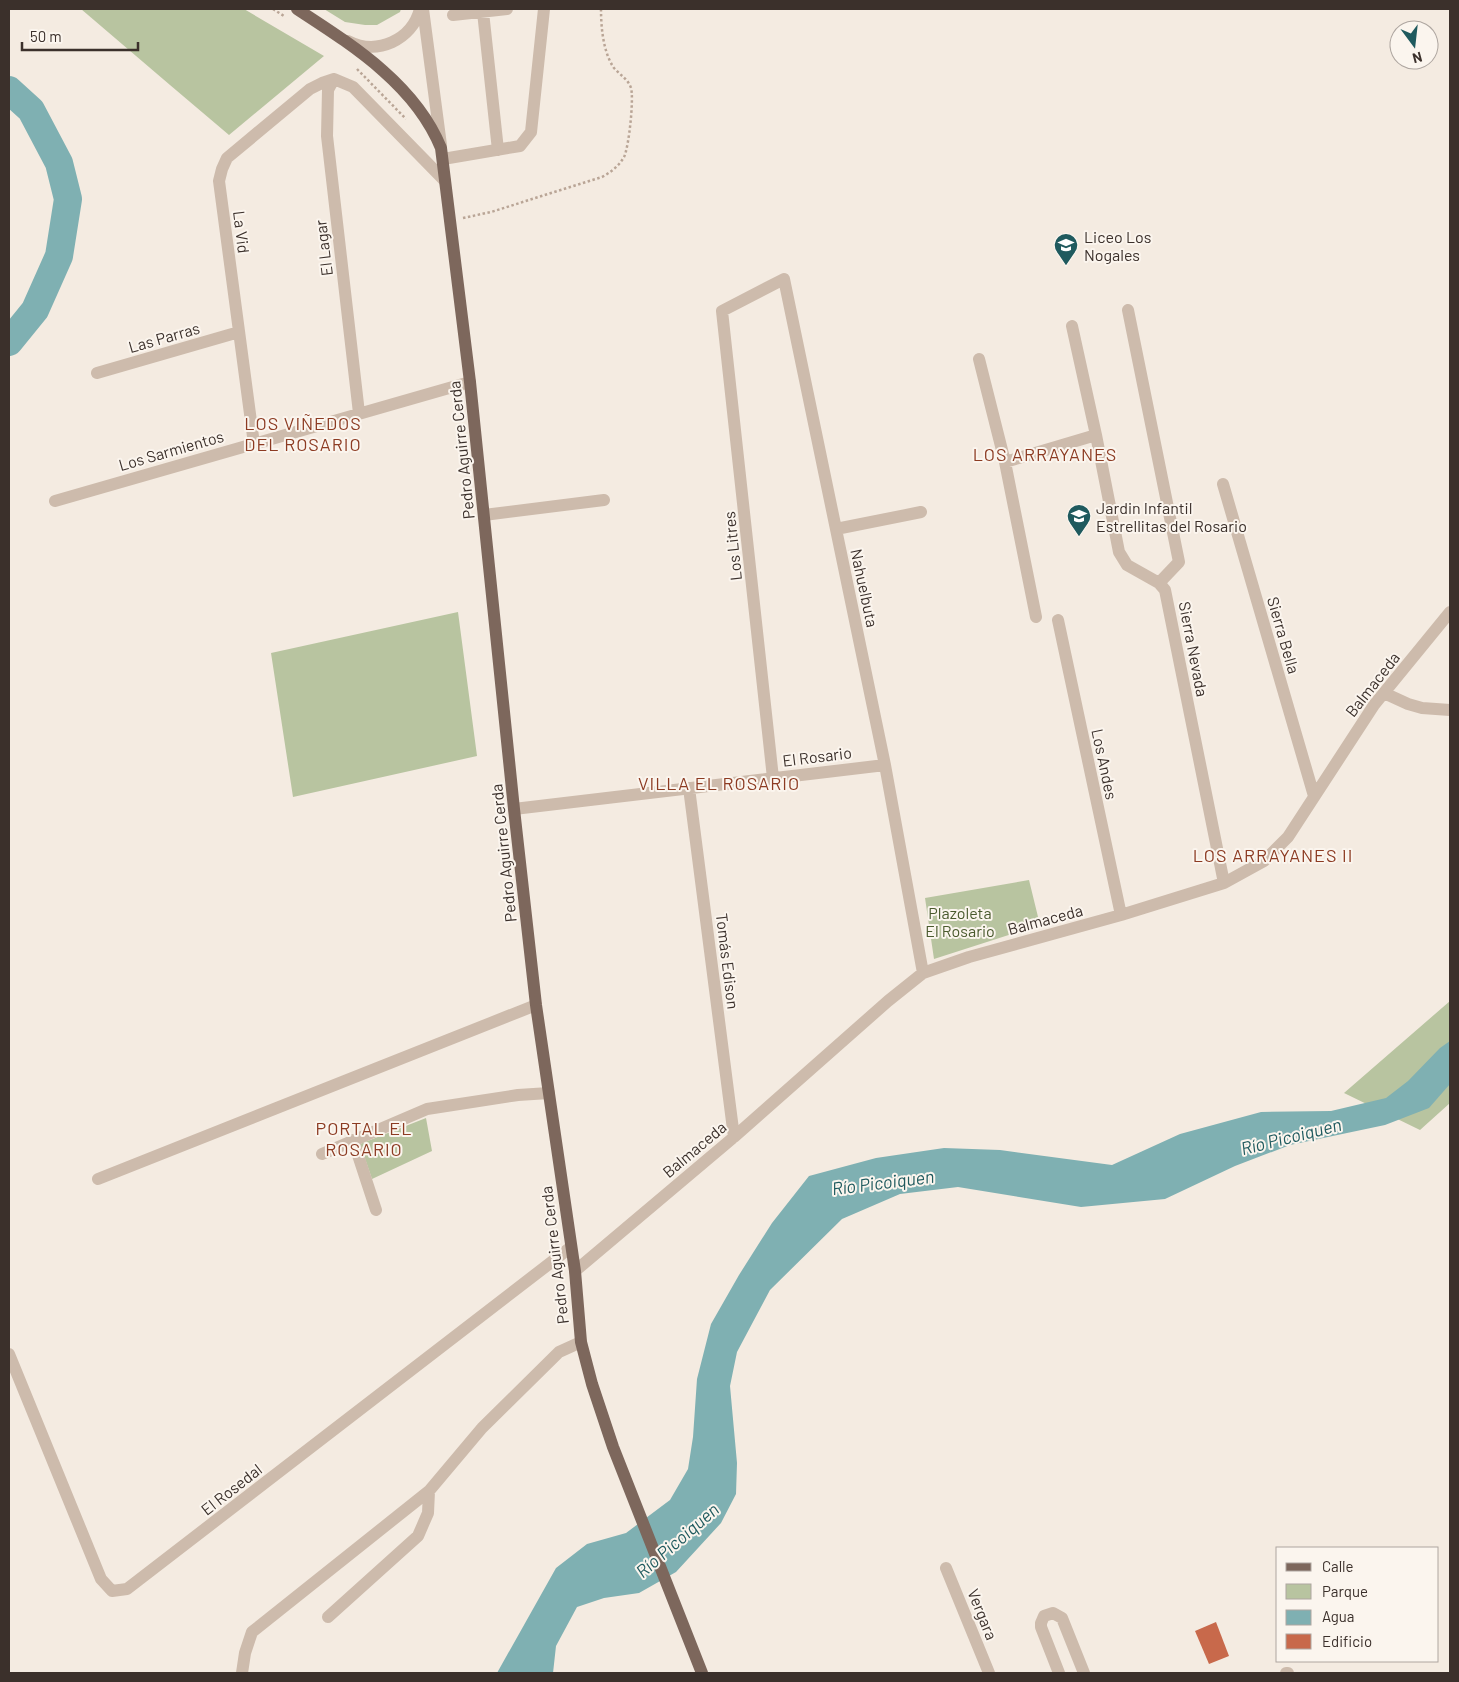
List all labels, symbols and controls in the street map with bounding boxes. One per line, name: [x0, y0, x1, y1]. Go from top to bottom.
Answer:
scale bar: [22, 20, 139, 52]
north arrow: [1389, 20, 1439, 70]
text: 50 m: [30, 27, 62, 45]
text: N: [1411, 49, 1424, 67]
street label: La Vid: [230, 210, 254, 254]
street label: El Lagar: [310, 219, 336, 277]
place label: Liceo Los Nogales: [1084, 227, 1151, 264]
school or university icon: Liceo Los Nogales: [1053, 232, 1079, 266]
street label: Las Parras: [126, 318, 202, 356]
street label: Pedro Aguirre Cerda: [444, 380, 478, 520]
district label: LOS VIÑEDOS DEL ROSARIO: [244, 412, 362, 455]
street label: Los Sarmientos: [116, 426, 226, 474]
district label: LOS ARRAYANES: [973, 443, 1117, 465]
place label: Jardin Infantil Estrellitas del Rosario: [1096, 498, 1247, 535]
school or university icon: Jardin Infantil Estrellitas del Rosario: [1066, 503, 1092, 537]
street label: Los Litres: [719, 510, 745, 582]
street label: Nahuelbuta: [847, 547, 883, 629]
street label: Sierra Bella: [1264, 594, 1304, 676]
street label: Sierra Nevada: [1175, 600, 1213, 698]
street label: Balmaceda: [1341, 648, 1403, 720]
street label: Los Andes: [1088, 727, 1122, 801]
street label: El Rosario: [781, 742, 853, 770]
district label: VILLA EL ROSARIO: [638, 772, 800, 794]
street label: Pedro Aguirre Cerda: [486, 783, 520, 923]
district label: LOS ARRAYANES II: [1193, 844, 1353, 866]
street label: Balmaceda: [1005, 900, 1085, 938]
park label: Plazoleta El Rosario: [925, 903, 995, 940]
street label: Tomás Edison: [713, 912, 743, 1010]
water label: Río Picoiquen: [1238, 1113, 1344, 1159]
district label: PORTAL EL ROSARIO: [316, 1117, 412, 1160]
street label: Balmaceda: [658, 1117, 730, 1181]
water label: Río Picoiquen: [831, 1165, 935, 1199]
street label: Pedro Aguirre Cerda: [536, 1185, 572, 1325]
street label: El Rosedal: [197, 1459, 265, 1519]
water label: Río Picoiquen: [631, 1498, 723, 1582]
legend: [1276, 1547, 1439, 1662]
text: Calle: [1322, 1557, 1354, 1575]
text: Parque: [1322, 1582, 1368, 1600]
street label: Vergara: [964, 1586, 1002, 1642]
text: Agua: [1322, 1607, 1355, 1625]
text: Edificio: [1322, 1632, 1372, 1650]

